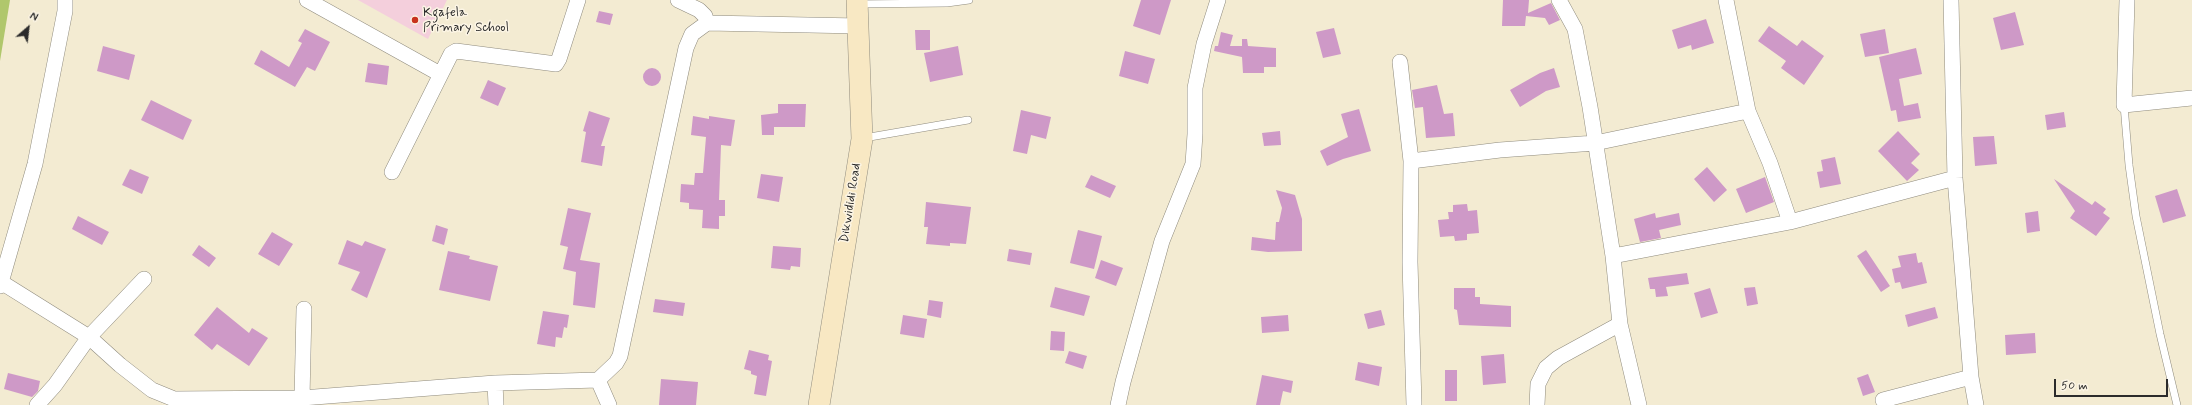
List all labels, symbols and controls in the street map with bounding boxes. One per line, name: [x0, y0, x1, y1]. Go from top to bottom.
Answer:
place label: Kgafela Primary School: [423, 5, 509, 36]
north arrow: [8, 8, 48, 48]
text: N: [27, 10, 40, 25]
marker: Kgafela Primary School: [410, 15, 420, 25]
street label: Dikwididi Road: [837, 162, 865, 244]
scale bar: [2056, 371, 2170, 397]
text: 50 m: [2061, 378, 2088, 394]

